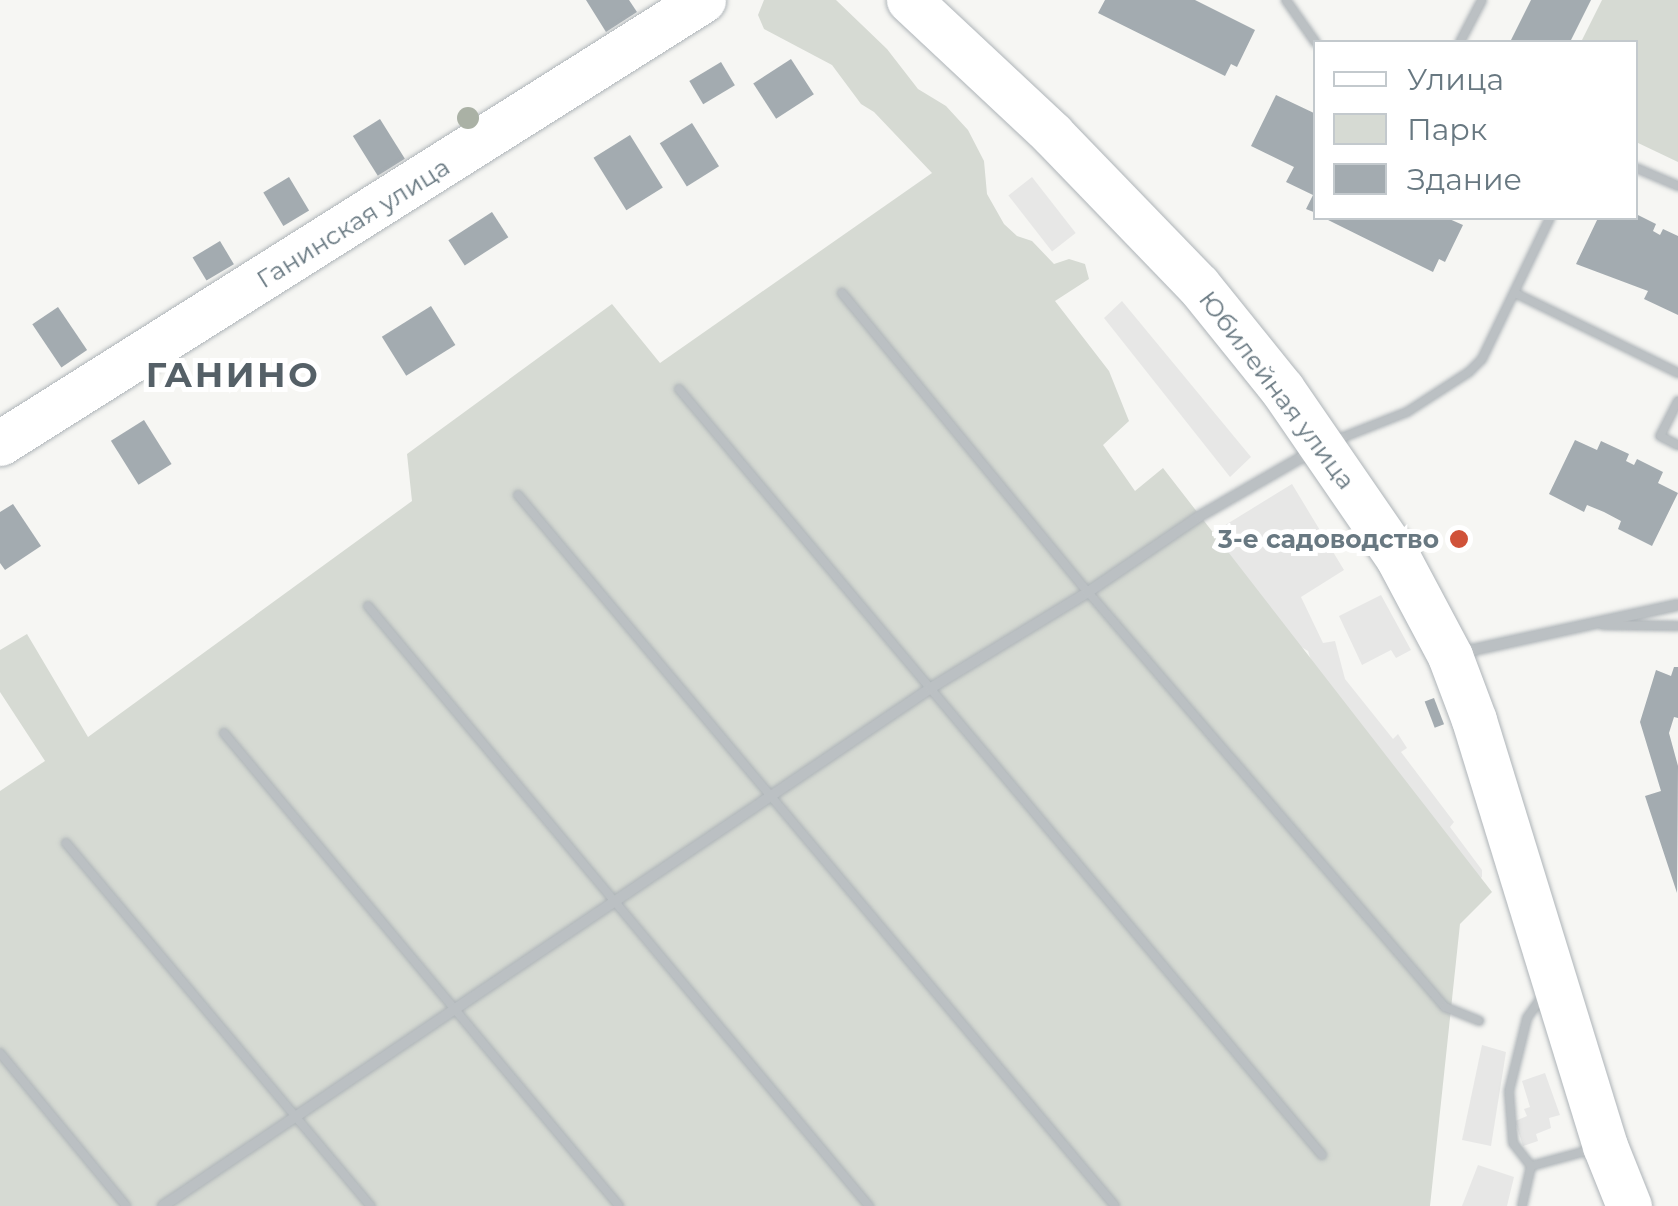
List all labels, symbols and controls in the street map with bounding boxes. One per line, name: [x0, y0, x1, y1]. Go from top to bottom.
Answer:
legend: [1313, 40, 1638, 220]
text: Улица: [1407, 61, 1504, 98]
text: Парк: [1407, 111, 1487, 148]
street label: Ганинская улица: [251, 152, 455, 294]
text: Здание: [1407, 161, 1522, 198]
street label: Юбилейная улица: [1193, 285, 1361, 495]
district label: ГАНИНО: [146, 354, 320, 396]
place label: 3-е садоводство: [1218, 524, 1439, 554]
marker: 3-е садоводство: [1448, 528, 1470, 550]

